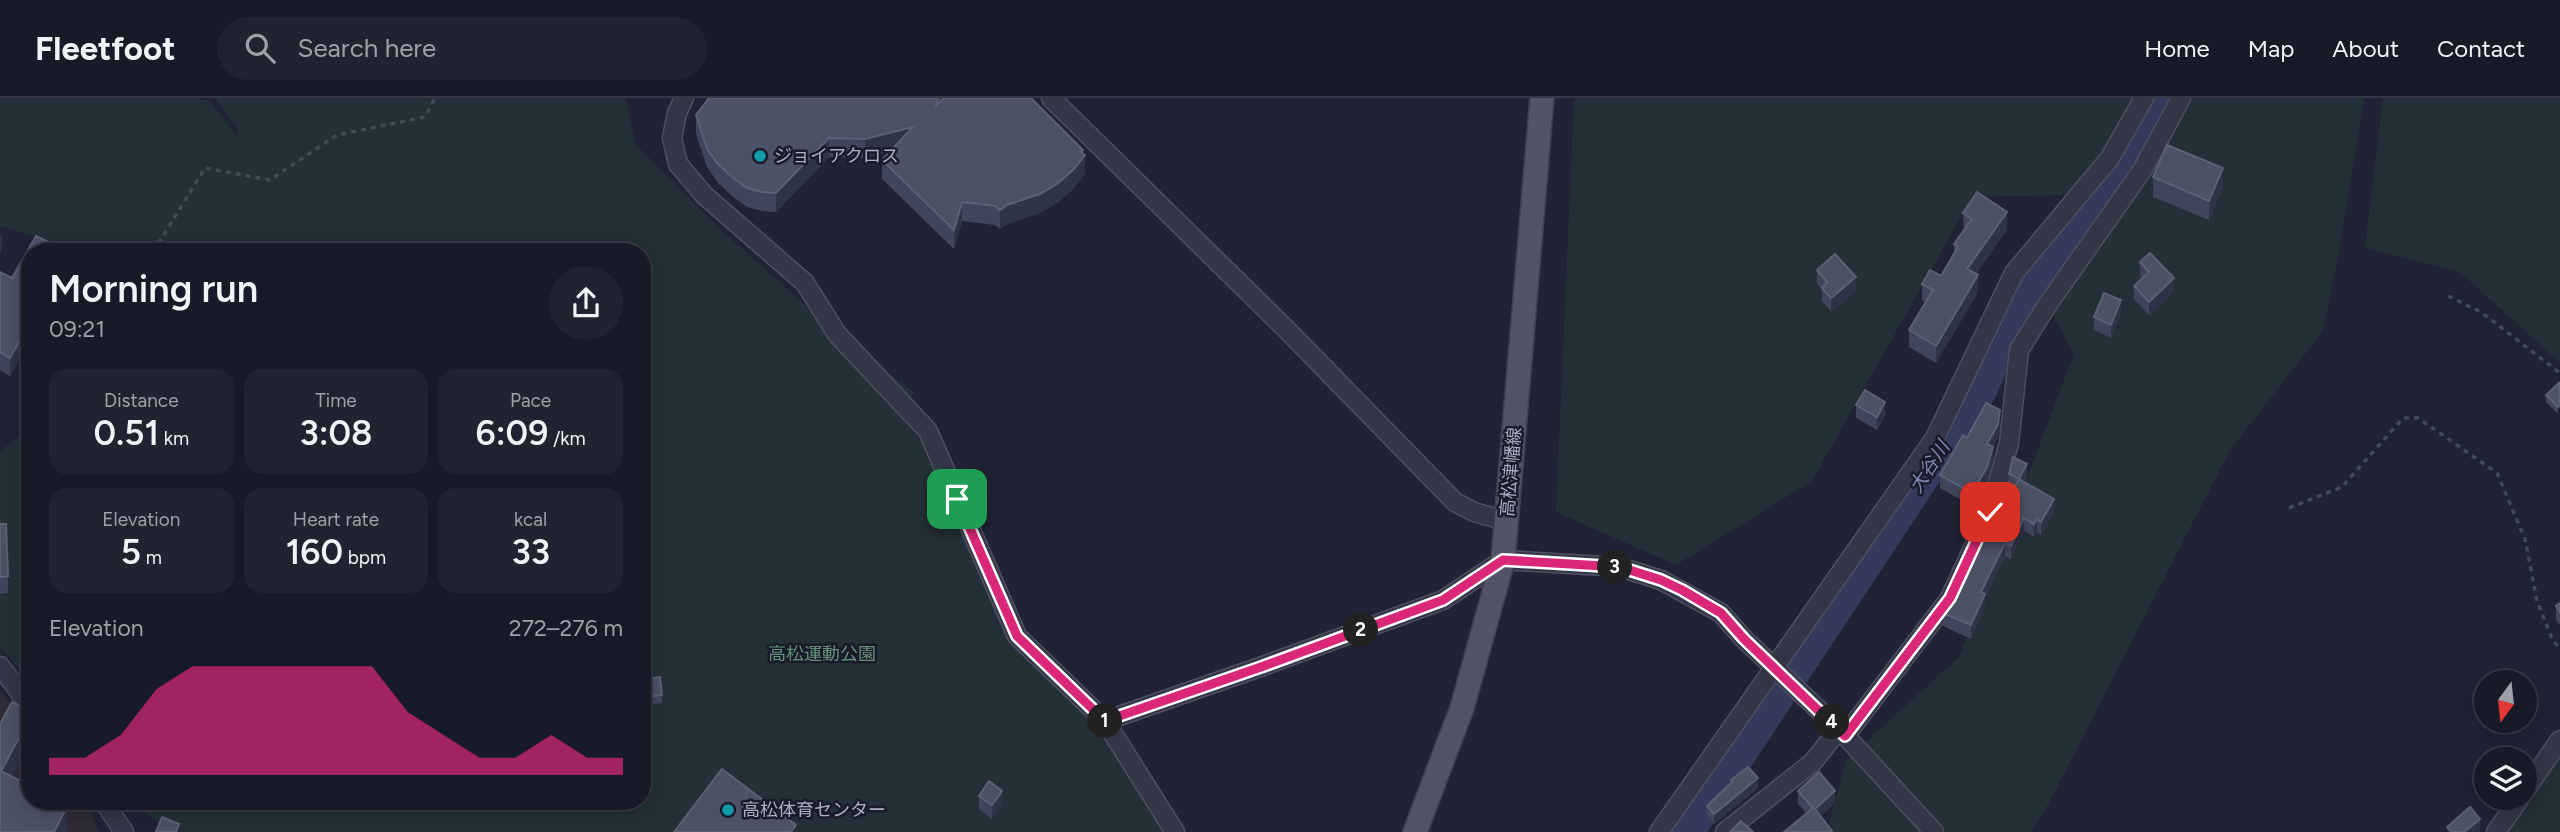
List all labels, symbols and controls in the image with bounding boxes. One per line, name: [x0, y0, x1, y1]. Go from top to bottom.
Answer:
search box: [217, 17, 707, 80]
text: Fleetfoot: [35, 29, 175, 68]
icon: search: [241, 29, 279, 67]
text: Search here: [297, 32, 436, 64]
text: Home: [2144, 34, 2210, 63]
text: Map: [2248, 34, 2294, 63]
text: About: [2332, 34, 2399, 63]
text: Contact: [2437, 34, 2525, 63]
place label: ジョイアクロス: [774, 145, 899, 167]
marker: ジョイアクロス: [752, 148, 768, 164]
text: Morning run: [49, 266, 258, 312]
button: share: [549, 266, 623, 340]
text: 09:21: [49, 315, 105, 343]
text: Distance: [104, 389, 179, 412]
text: Time: [315, 389, 357, 412]
text: Pace: [510, 389, 551, 412]
text: 0.51: [93, 412, 159, 454]
text: 3:08: [299, 412, 373, 454]
text: 6:09: [476, 412, 548, 454]
street label: 高松津幡線: [1496, 426, 1526, 518]
text: km: [159, 427, 189, 450]
text: /km: [548, 427, 586, 450]
water label: 大谷川: [1904, 435, 1955, 497]
pin: [927, 469, 987, 529]
icon: arrive: [938, 480, 976, 518]
pin: [1960, 482, 2020, 542]
icon: check: [1971, 493, 2009, 531]
text: Elevation: [102, 508, 180, 531]
text: Heart rate: [293, 508, 379, 531]
text: kcal: [514, 508, 547, 531]
text: 5: [121, 531, 141, 573]
text: 160: [286, 531, 343, 573]
text: 33: [511, 531, 550, 573]
text: m: [141, 546, 162, 569]
text: bpm: [343, 546, 386, 569]
pin: 3: [1598, 550, 1632, 584]
text: 3: [1609, 555, 1620, 578]
pin: 2: [1344, 612, 1378, 648]
text: Elevation: [49, 614, 144, 642]
text: 272–276 m: [509, 614, 623, 642]
text: 2: [1355, 618, 1366, 641]
park label: 高松運動公園: [768, 643, 876, 665]
north arrow: [2474, 670, 2538, 733]
map controls: [2474, 670, 2537, 810]
pin: 1: [1088, 704, 1122, 738]
pin: 4: [1814, 704, 1850, 740]
text: 1: [1100, 709, 1109, 732]
text: 4: [1825, 710, 1838, 733]
button: layers: [2474, 747, 2537, 810]
place label: 高松体育センター: [742, 799, 886, 821]
marker: 高松体育センター: [720, 802, 736, 818]

